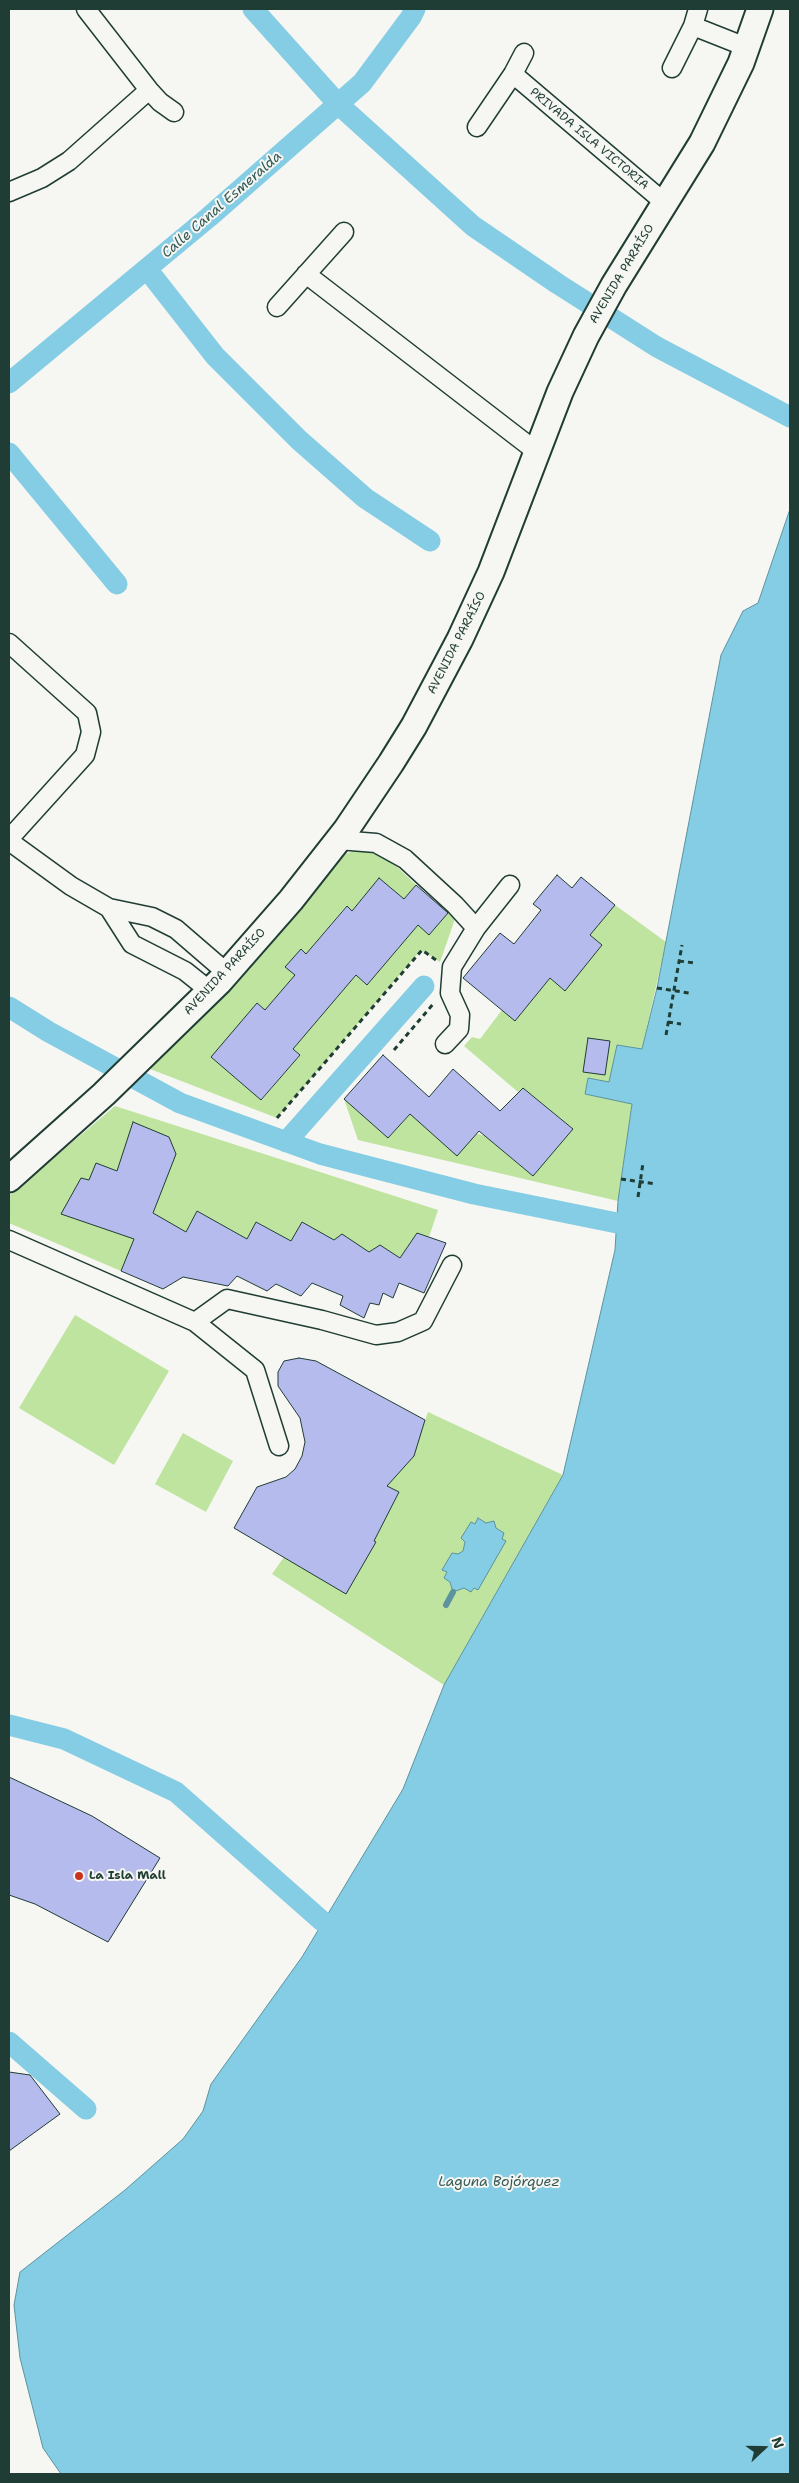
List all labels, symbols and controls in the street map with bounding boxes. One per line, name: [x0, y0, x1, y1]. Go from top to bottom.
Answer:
street label: PRIVADA ISLA VICTORIA: [527, 85, 651, 193]
water label: Calle Canal Esmeralda: [159, 148, 285, 262]
street label: AVENIDA PARAÍSO: [587, 222, 657, 326]
street label: AVENIDA PARAÍSO: [425, 589, 489, 697]
street label: AVENIDA PARAÍSO: [181, 926, 269, 1018]
place label: La Isla Mall: [89, 1869, 166, 1883]
marker: La Isla Mall: [73, 1870, 85, 1882]
water label: Laguna Bojórquez: [438, 2174, 560, 2190]
north arrow: [739, 2423, 789, 2473]
text: N: [768, 2434, 788, 2451]

